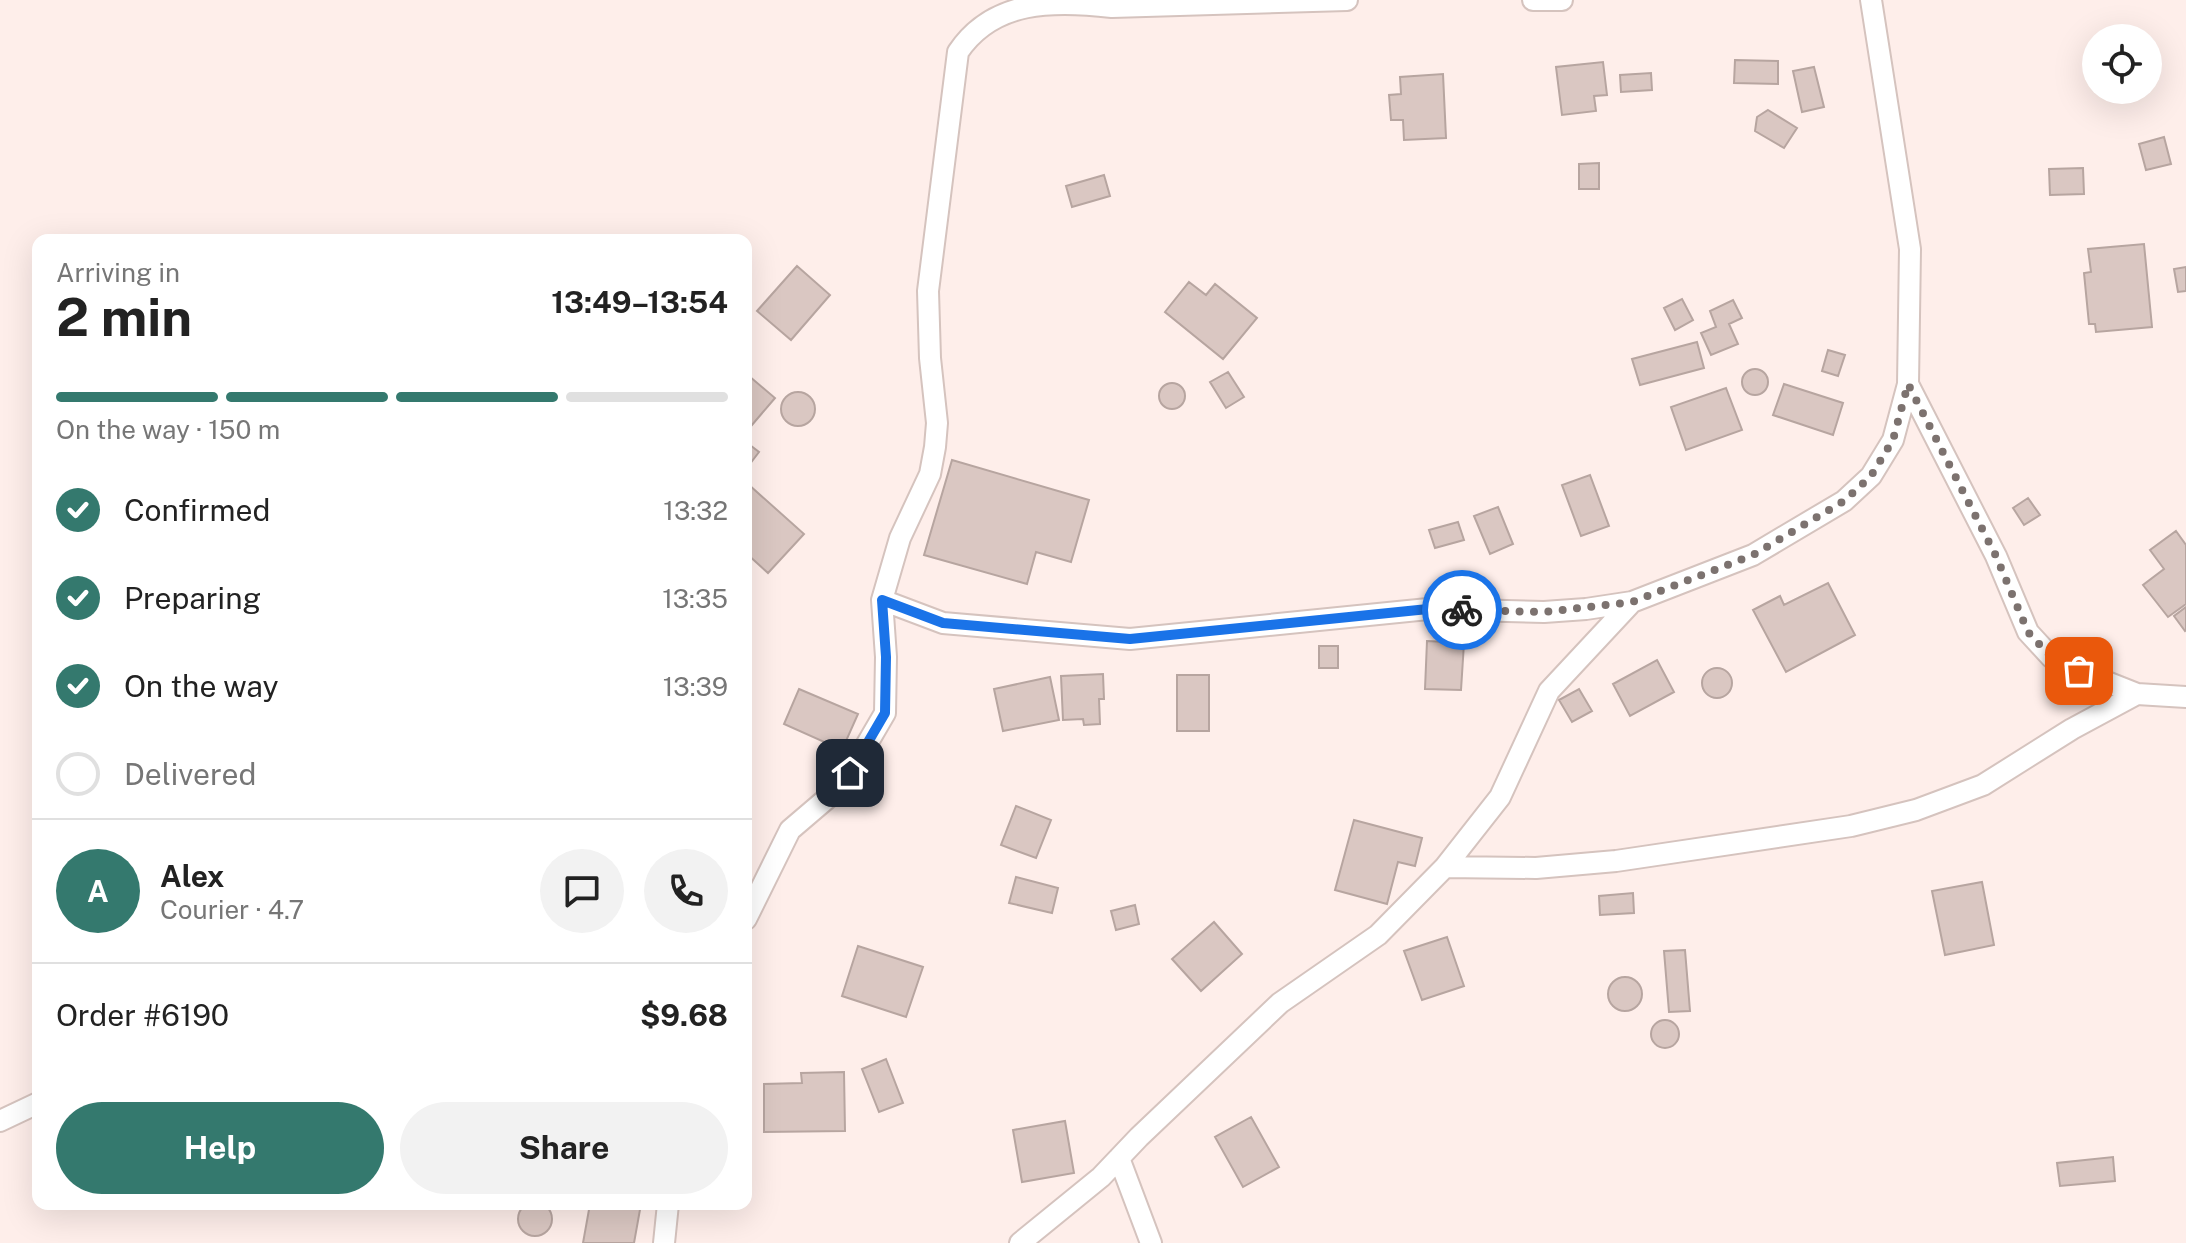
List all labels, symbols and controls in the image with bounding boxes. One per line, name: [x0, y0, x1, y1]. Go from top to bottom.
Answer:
map controls: [2082, 24, 2162, 104]
button: locate: [2082, 24, 2162, 104]
text: Arriving in: [56, 257, 180, 288]
text: 13:49–13:54: [551, 284, 728, 320]
text: 2 min: [56, 287, 192, 348]
text: On the way · 150 m: [56, 414, 280, 445]
icon: check: [56, 488, 100, 532]
text: Confirmed: [124, 492, 270, 528]
text: 13:32: [663, 495, 728, 526]
courier: [1422, 570, 1502, 650]
icon: check: [56, 576, 100, 620]
text: Preparing: [124, 580, 261, 616]
text: 13:35: [662, 583, 728, 614]
icon: bike: [1440, 588, 1484, 632]
pin: [2045, 637, 2113, 705]
icon: bag: [2057, 649, 2101, 693]
icon: check: [56, 664, 100, 708]
text: On the way: [124, 668, 278, 704]
text: 13:39: [663, 671, 728, 702]
pin: [816, 739, 884, 807]
icon: home: [828, 751, 872, 795]
text: Delivered: [124, 756, 256, 792]
button: chat: [540, 849, 624, 933]
button: phone: [644, 849, 728, 933]
text: Alex: [160, 858, 224, 894]
text: A: [87, 873, 109, 909]
text: Courier · 4.7: [160, 894, 304, 925]
text: Order #6190: [56, 997, 229, 1033]
text: $9.68: [640, 997, 728, 1033]
button: Help: [56, 1102, 384, 1194]
button: Share: [400, 1102, 728, 1194]

